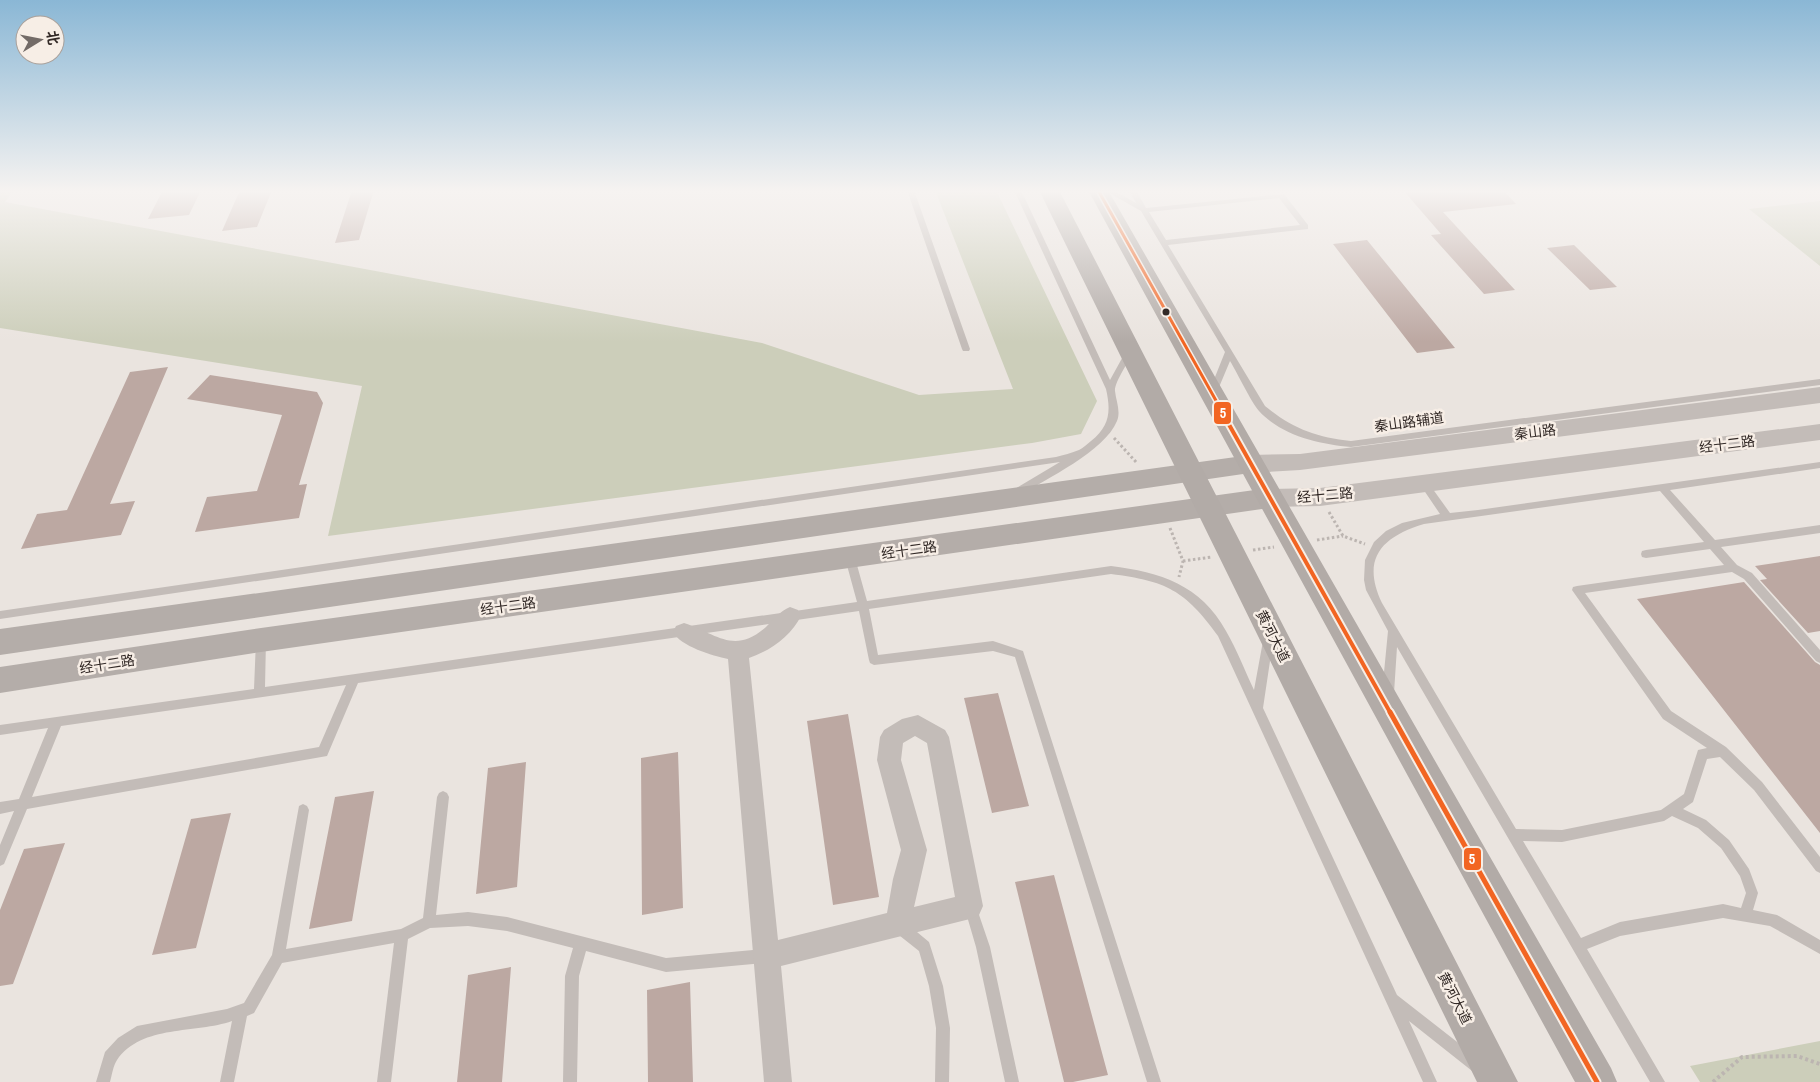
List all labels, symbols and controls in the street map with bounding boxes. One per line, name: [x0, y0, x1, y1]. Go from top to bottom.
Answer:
north arrow: [15, 15, 65, 65]
text: 北: [43, 29, 63, 46]
unlabelled marker: [1161, 307, 1171, 317]
line badge: 5: [1213, 401, 1232, 425]
text: 5: [1220, 404, 1227, 422]
street label: 秦山路辅道: [1373, 408, 1445, 436]
street label: 秦山路: [1513, 421, 1557, 443]
street label: 经十二路: [1698, 432, 1756, 456]
street label: 经十二路: [1296, 484, 1354, 506]
street label: 经十二路: [880, 537, 938, 563]
street label: 经十二路: [479, 593, 537, 619]
street label: 黄河大道: [1252, 607, 1294, 665]
street label: 经十二路: [78, 651, 136, 677]
line badge: 5: [1463, 847, 1482, 871]
text: 5: [1469, 850, 1476, 868]
street label: 黄河大道: [1434, 969, 1476, 1027]

